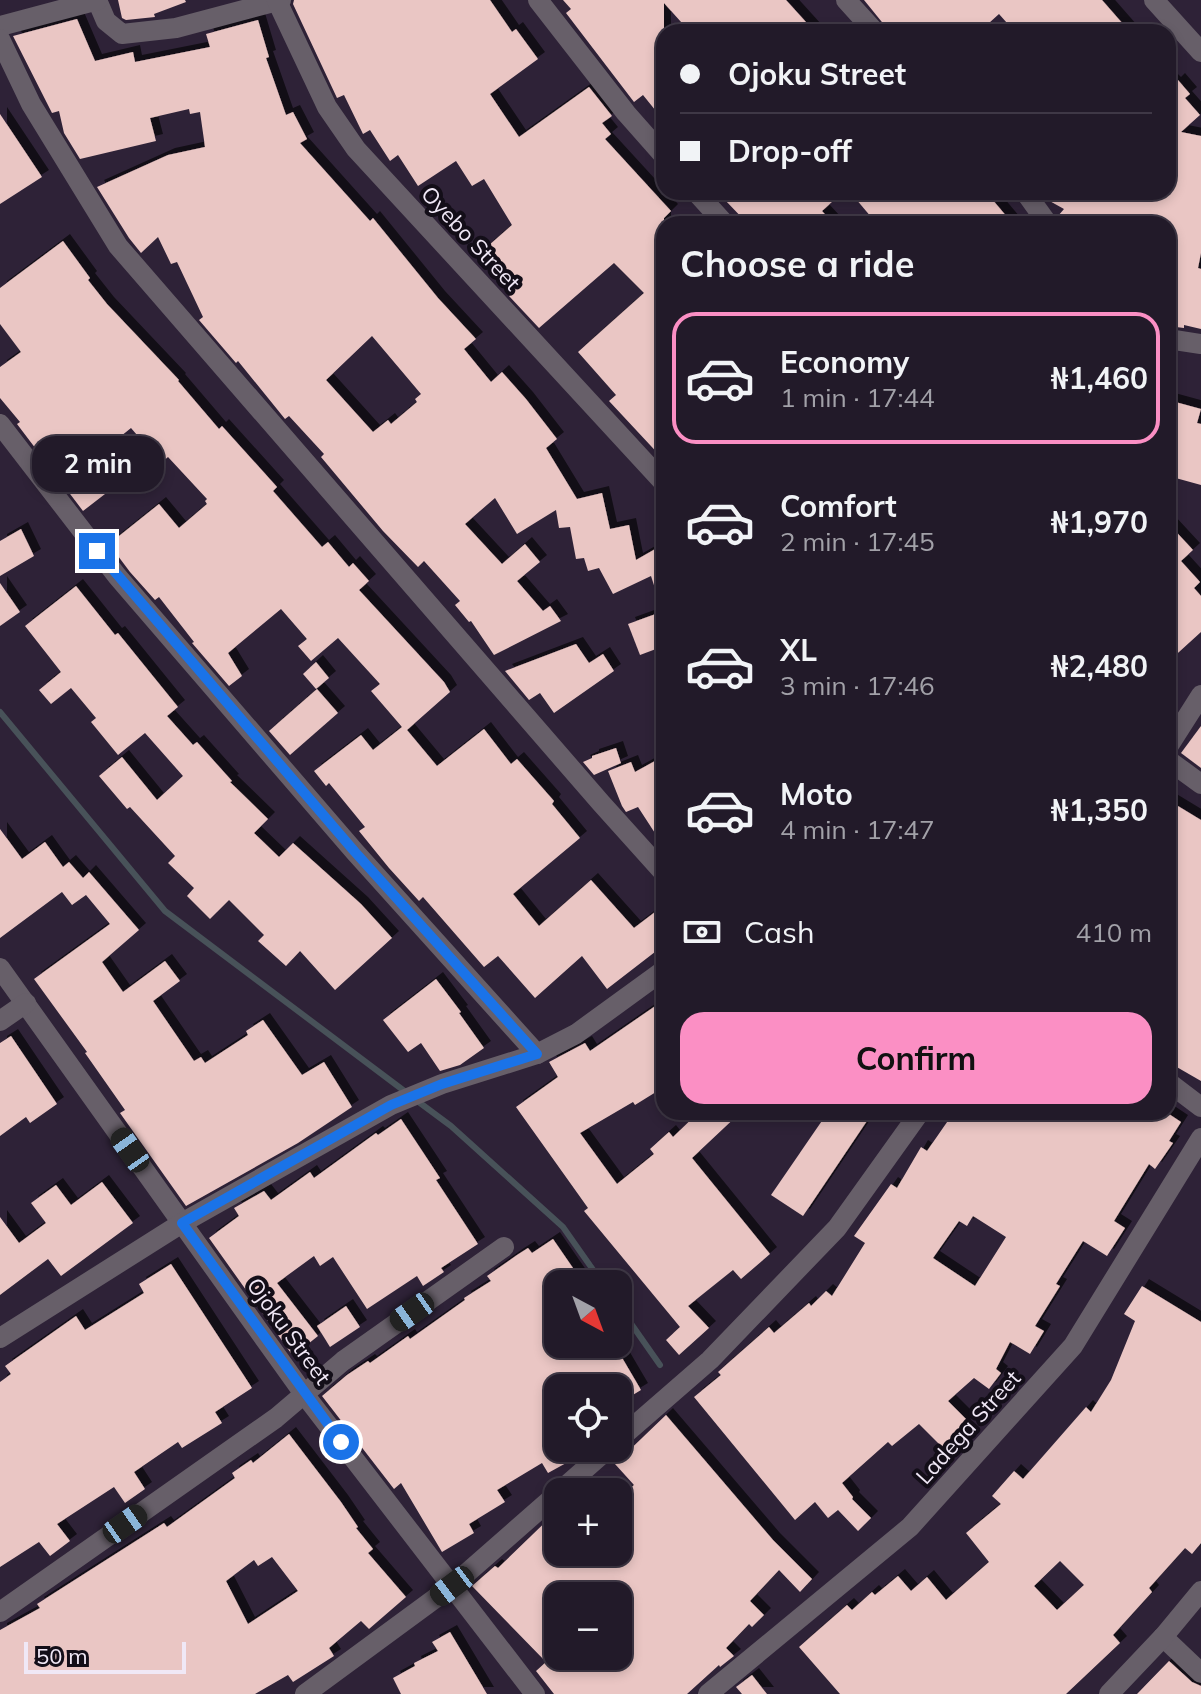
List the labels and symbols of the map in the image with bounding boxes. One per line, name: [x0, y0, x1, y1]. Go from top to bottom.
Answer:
street label: Oyebo Street: [415, 180, 527, 296]
callout: 2 min: [31, 435, 163, 491]
route end: [79, 533, 115, 569]
car: [106, 1123, 154, 1177]
north arrow: [544, 1270, 632, 1358]
street label: Ojoku Street: [241, 1272, 337, 1390]
car: [385, 1288, 439, 1336]
street label: Ladega Street: [910, 1364, 1027, 1490]
route start: [323, 1424, 359, 1460]
car: [98, 1500, 152, 1548]
car: [426, 1562, 478, 1610]
scale bar: [24, 1638, 186, 1674]

